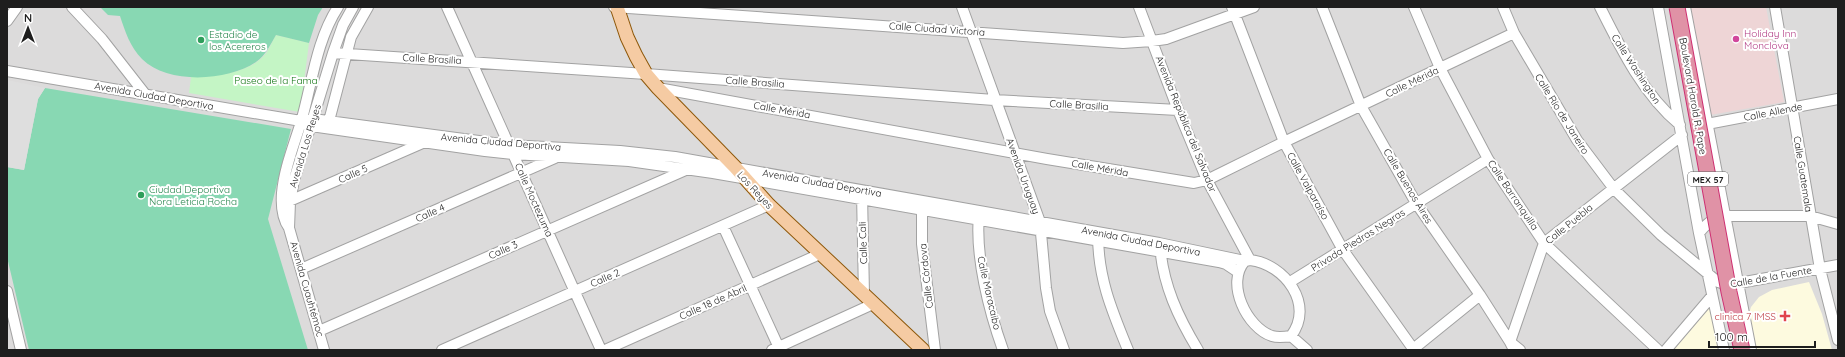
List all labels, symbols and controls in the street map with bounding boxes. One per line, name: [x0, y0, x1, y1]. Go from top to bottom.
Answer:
north arrow: [8, 8, 48, 48]
text: N: [24, 11, 32, 25]
street label: Calle Ciudad Victoria: [889, 19, 985, 39]
place label: Holiday Inn Monclova: [1744, 27, 1796, 52]
place label: Estadio de los Acereros: [209, 28, 266, 53]
street label: Calle Washington: [1609, 32, 1663, 106]
marker: Holiday Inn Monclova: [1731, 34, 1741, 44]
marker: Estadio de los Acereros: [196, 35, 206, 45]
street label: Boulevard Harold R. Pape: [1676, 36, 1710, 156]
street label: Calle Brasilia: [402, 51, 462, 67]
street label: Avenida República del Salvador: [1153, 54, 1219, 194]
street label: Calle Mérida: [1383, 64, 1441, 100]
street label: Calle Río de Janeiro: [1532, 71, 1592, 157]
street label: Calle Brasilia: [725, 73, 785, 91]
park label: Paseo de la Fama: [234, 74, 318, 87]
street label: Avenida Ciudad Deportiva: [93, 79, 215, 113]
street label: Calle Brasilia: [1049, 97, 1109, 113]
street label: Calle Mérida: [753, 99, 811, 121]
street label: Calle Allende: [1743, 100, 1804, 124]
street label: Avenida Los Reyes: [286, 102, 324, 189]
street label: Avenida Ciudad Deportiva: [440, 130, 562, 154]
street label: Calle Guatemala: [1791, 135, 1815, 213]
street label: Avenida Uruguay: [1003, 136, 1043, 216]
street label: Calle Buenos Aires: [1381, 146, 1436, 226]
street label: Calle Valparaíso: [1284, 150, 1332, 222]
street label: Calle Mérida: [1071, 157, 1129, 179]
street label: Calle Barranquilla: [1485, 157, 1541, 233]
street label: Calle Moctezuma: [512, 161, 556, 239]
street label: Calle 5: [336, 162, 370, 186]
street label: Avenida Ciudad Deportiva: [761, 166, 883, 200]
street label: Los Reyes: [734, 168, 776, 212]
road number: MEX 57: [1688, 172, 1728, 186]
place label: Ciudad Deportiva Nora Leticia Rocha: [149, 183, 237, 208]
marker: Ciudad Deportiva Nora Leticia Rocha: [136, 190, 146, 200]
street label: Calle 4: [413, 201, 447, 225]
street label: Calle Puebla: [1543, 201, 1595, 247]
street label: Privada Piedras Negras: [1308, 206, 1408, 274]
street label: Calle Cali: [856, 222, 870, 264]
street label: Avenida Ciudad Deportiva: [1080, 223, 1202, 259]
street label: Calle 3: [486, 238, 520, 262]
street label: Avenida Cuauhtémoc: [287, 240, 327, 338]
street label: Calle Córdova: [916, 243, 936, 309]
street label: Calle Maracaibo: [974, 255, 1004, 331]
street label: Calle de la Fuente: [1729, 263, 1813, 291]
street label: Calle 2: [588, 266, 622, 290]
street label: Calle 18 de Abril: [677, 281, 749, 323]
place label: clinica 7 IMSS: [1715, 310, 1776, 323]
marker: clinica 7 IMSS: [1779, 310, 1791, 322]
scale bar: [1709, 323, 1815, 349]
text: 100 m: [1715, 329, 1748, 344]

